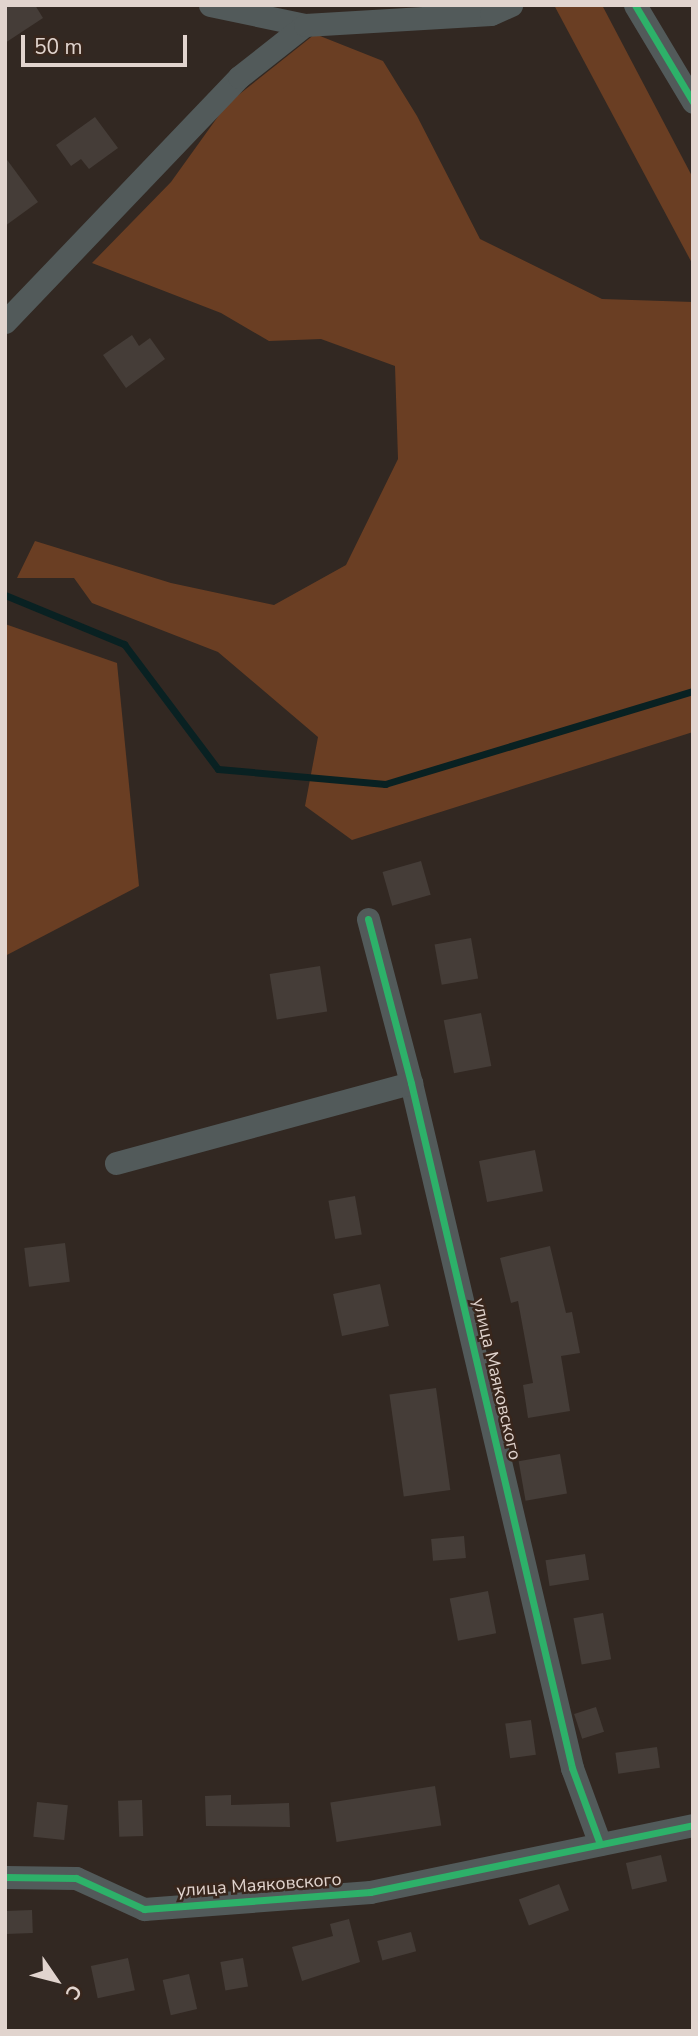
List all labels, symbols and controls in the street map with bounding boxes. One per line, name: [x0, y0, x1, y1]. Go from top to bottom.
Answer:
scale bar: [24, 21, 191, 65]
text: 50 m: [34, 33, 83, 61]
street label: улица Маяковского: [468, 1296, 526, 1462]
street label: улица Маяковского: [176, 1868, 342, 1902]
north arrow: [21, 1945, 91, 2015]
text: С: [59, 1979, 88, 2005]

